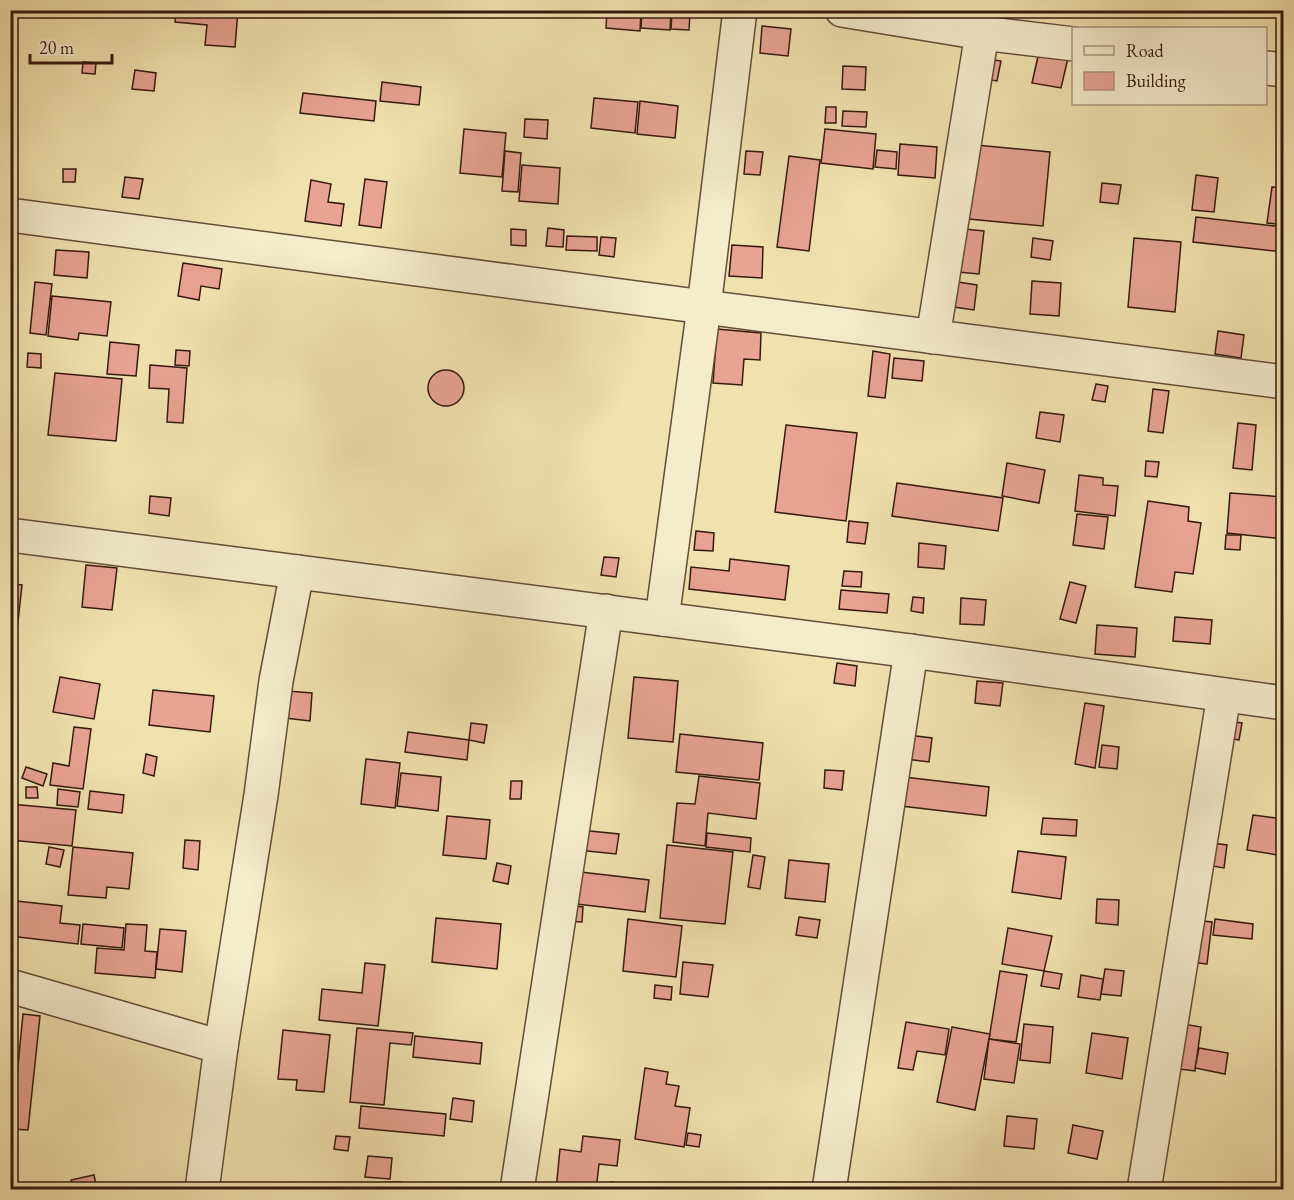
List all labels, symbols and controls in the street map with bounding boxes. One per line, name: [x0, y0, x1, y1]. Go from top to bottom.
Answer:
scale bar: [30, 27, 112, 65]
legend: [1072, 27, 1267, 105]
text: 20 m: [39, 36, 74, 59]
text: Road: [1126, 39, 1165, 62]
text: Building: [1126, 69, 1186, 92]

